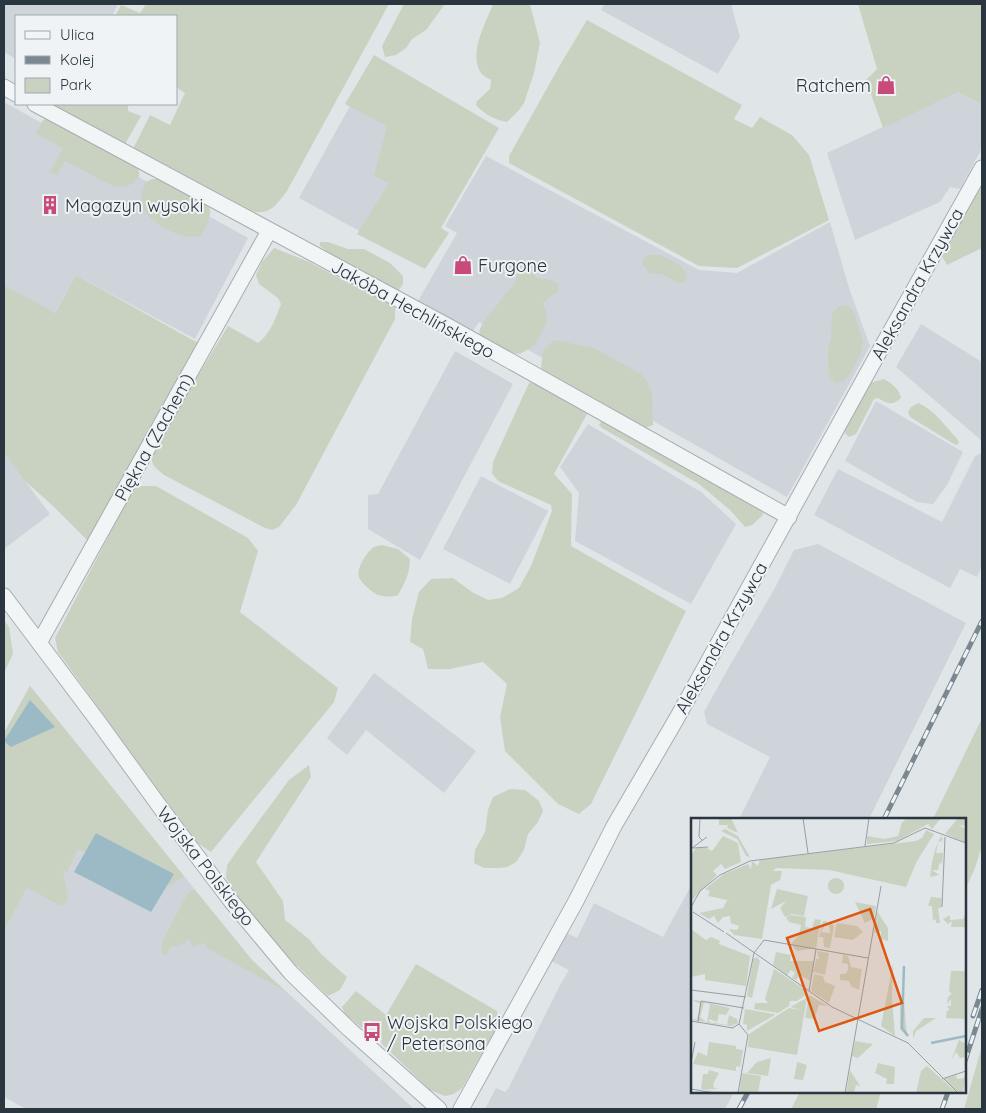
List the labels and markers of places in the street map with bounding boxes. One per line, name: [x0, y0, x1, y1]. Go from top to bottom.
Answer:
place label: Ratchem: [796, 74, 871, 97]
shop icon: Ratchem: [875, 74, 897, 96]
building icon: Magazyn wysoki: [39, 194, 61, 216]
place label: Magazyn wysoki: [65, 194, 203, 217]
shop icon: Furgone: [452, 254, 474, 276]
place label: Furgone: [478, 254, 547, 277]
place label: Wojska Polskiego / Petersona: [387, 1011, 533, 1055]
bus stop icon: Wojska Polskiego / Petersona: [361, 1021, 383, 1043]

